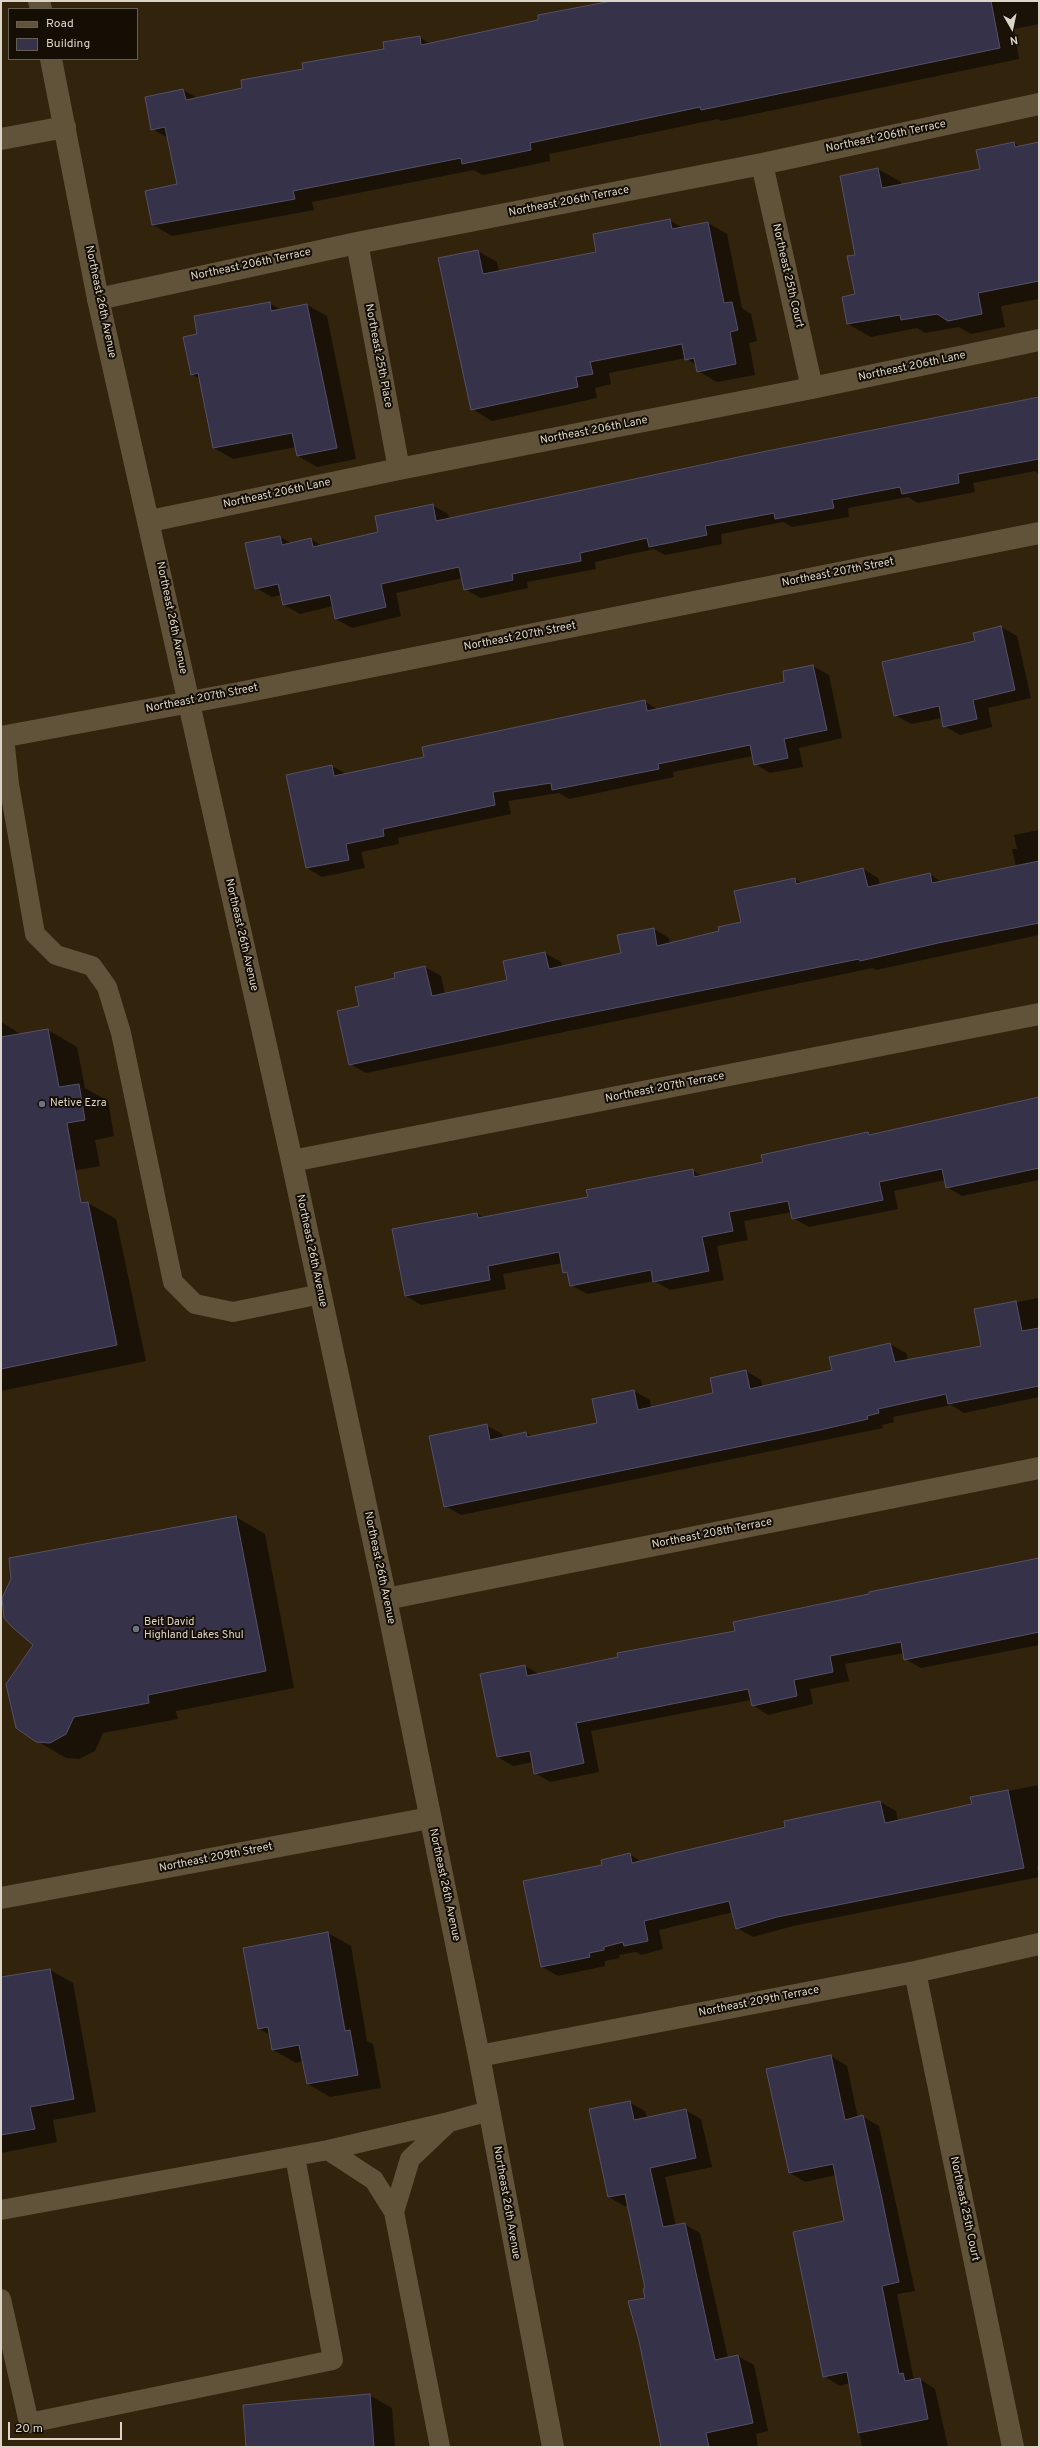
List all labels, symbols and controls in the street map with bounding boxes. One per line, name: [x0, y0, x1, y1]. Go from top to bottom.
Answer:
legend: [8, 8, 138, 60]
north arrow: [992, 8, 1032, 48]
text: Road: [46, 16, 74, 32]
text: N: [1009, 32, 1019, 47]
text: Building: [46, 36, 90, 52]
street label: Northeast 206th Terrace: [825, 118, 947, 156]
street label: Northeast 206th Terrace: [508, 184, 630, 220]
street label: Northeast 25th Court: [769, 223, 805, 329]
street label: Northeast 26th Avenue: [82, 244, 118, 360]
street label: Northeast 206th Terrace: [190, 246, 312, 284]
street label: Northeast 25th Place: [361, 303, 395, 409]
street label: Northeast 206th Lane: [857, 349, 967, 385]
street label: Northeast 206th Lane: [539, 414, 649, 448]
street label: Northeast 206th Lane: [222, 476, 332, 512]
street label: Northeast 207th Street: [781, 556, 895, 590]
street label: Northeast 26th Avenue: [153, 560, 189, 676]
street label: Northeast 207th Street: [463, 620, 577, 654]
street label: Northeast 207th Street: [145, 682, 259, 716]
street label: Northeast 26th Avenue: [222, 878, 260, 992]
street label: Northeast 207th Terrace: [604, 1070, 726, 1106]
place label: Netive Ezra: [50, 1097, 106, 1111]
marker: Netive Ezra: [37, 1099, 47, 1109]
street label: Northeast 26th Avenue: [293, 1193, 329, 1309]
street label: Northeast 26th Avenue: [361, 1510, 397, 1626]
street label: Northeast 208th Terrace: [651, 1516, 773, 1552]
place label: Beit David Highland Lakes Shul: [144, 1616, 244, 1642]
marker: Beit David Highland Lakes Shul: [131, 1624, 141, 1634]
street label: Northeast 26th Avenue: [426, 1827, 462, 1943]
street label: Northeast 209th Street: [158, 1841, 274, 1875]
street label: Northeast 209th Terrace: [698, 1984, 820, 2020]
street label: Northeast 26th Avenue: [490, 2145, 522, 2261]
street label: Northeast 25th Court: [946, 2156, 982, 2262]
scale bar: [10, 2414, 124, 2440]
text: 20 m: [15, 2421, 43, 2437]

